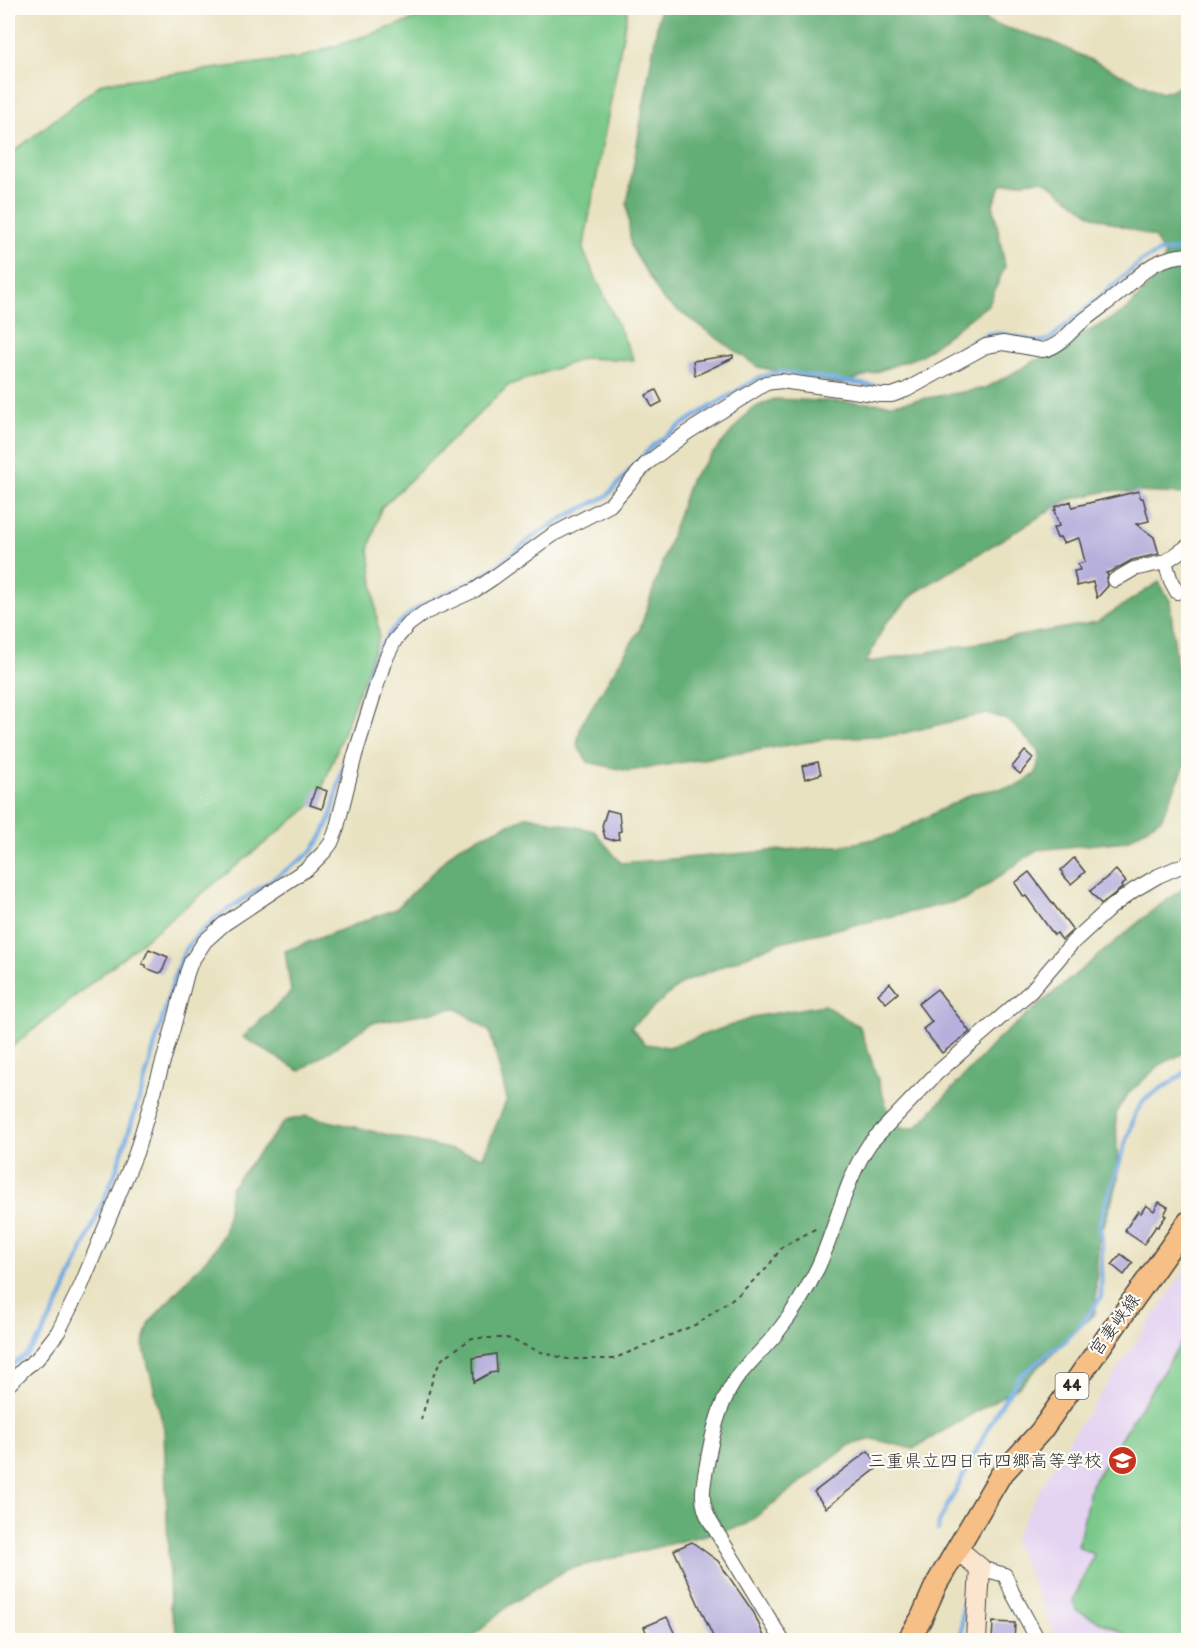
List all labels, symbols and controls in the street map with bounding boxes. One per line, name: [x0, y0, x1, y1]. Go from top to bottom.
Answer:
street label: 宮妻峡線: [1085, 1290, 1145, 1360]
road number: 44: [1056, 1373, 1088, 1399]
school or university icon: 三重県立四日市四郷高等学校: [1107, 1445, 1139, 1477]
place label: 三重県立四日市四郷高等学校: [868, 1451, 1102, 1472]

